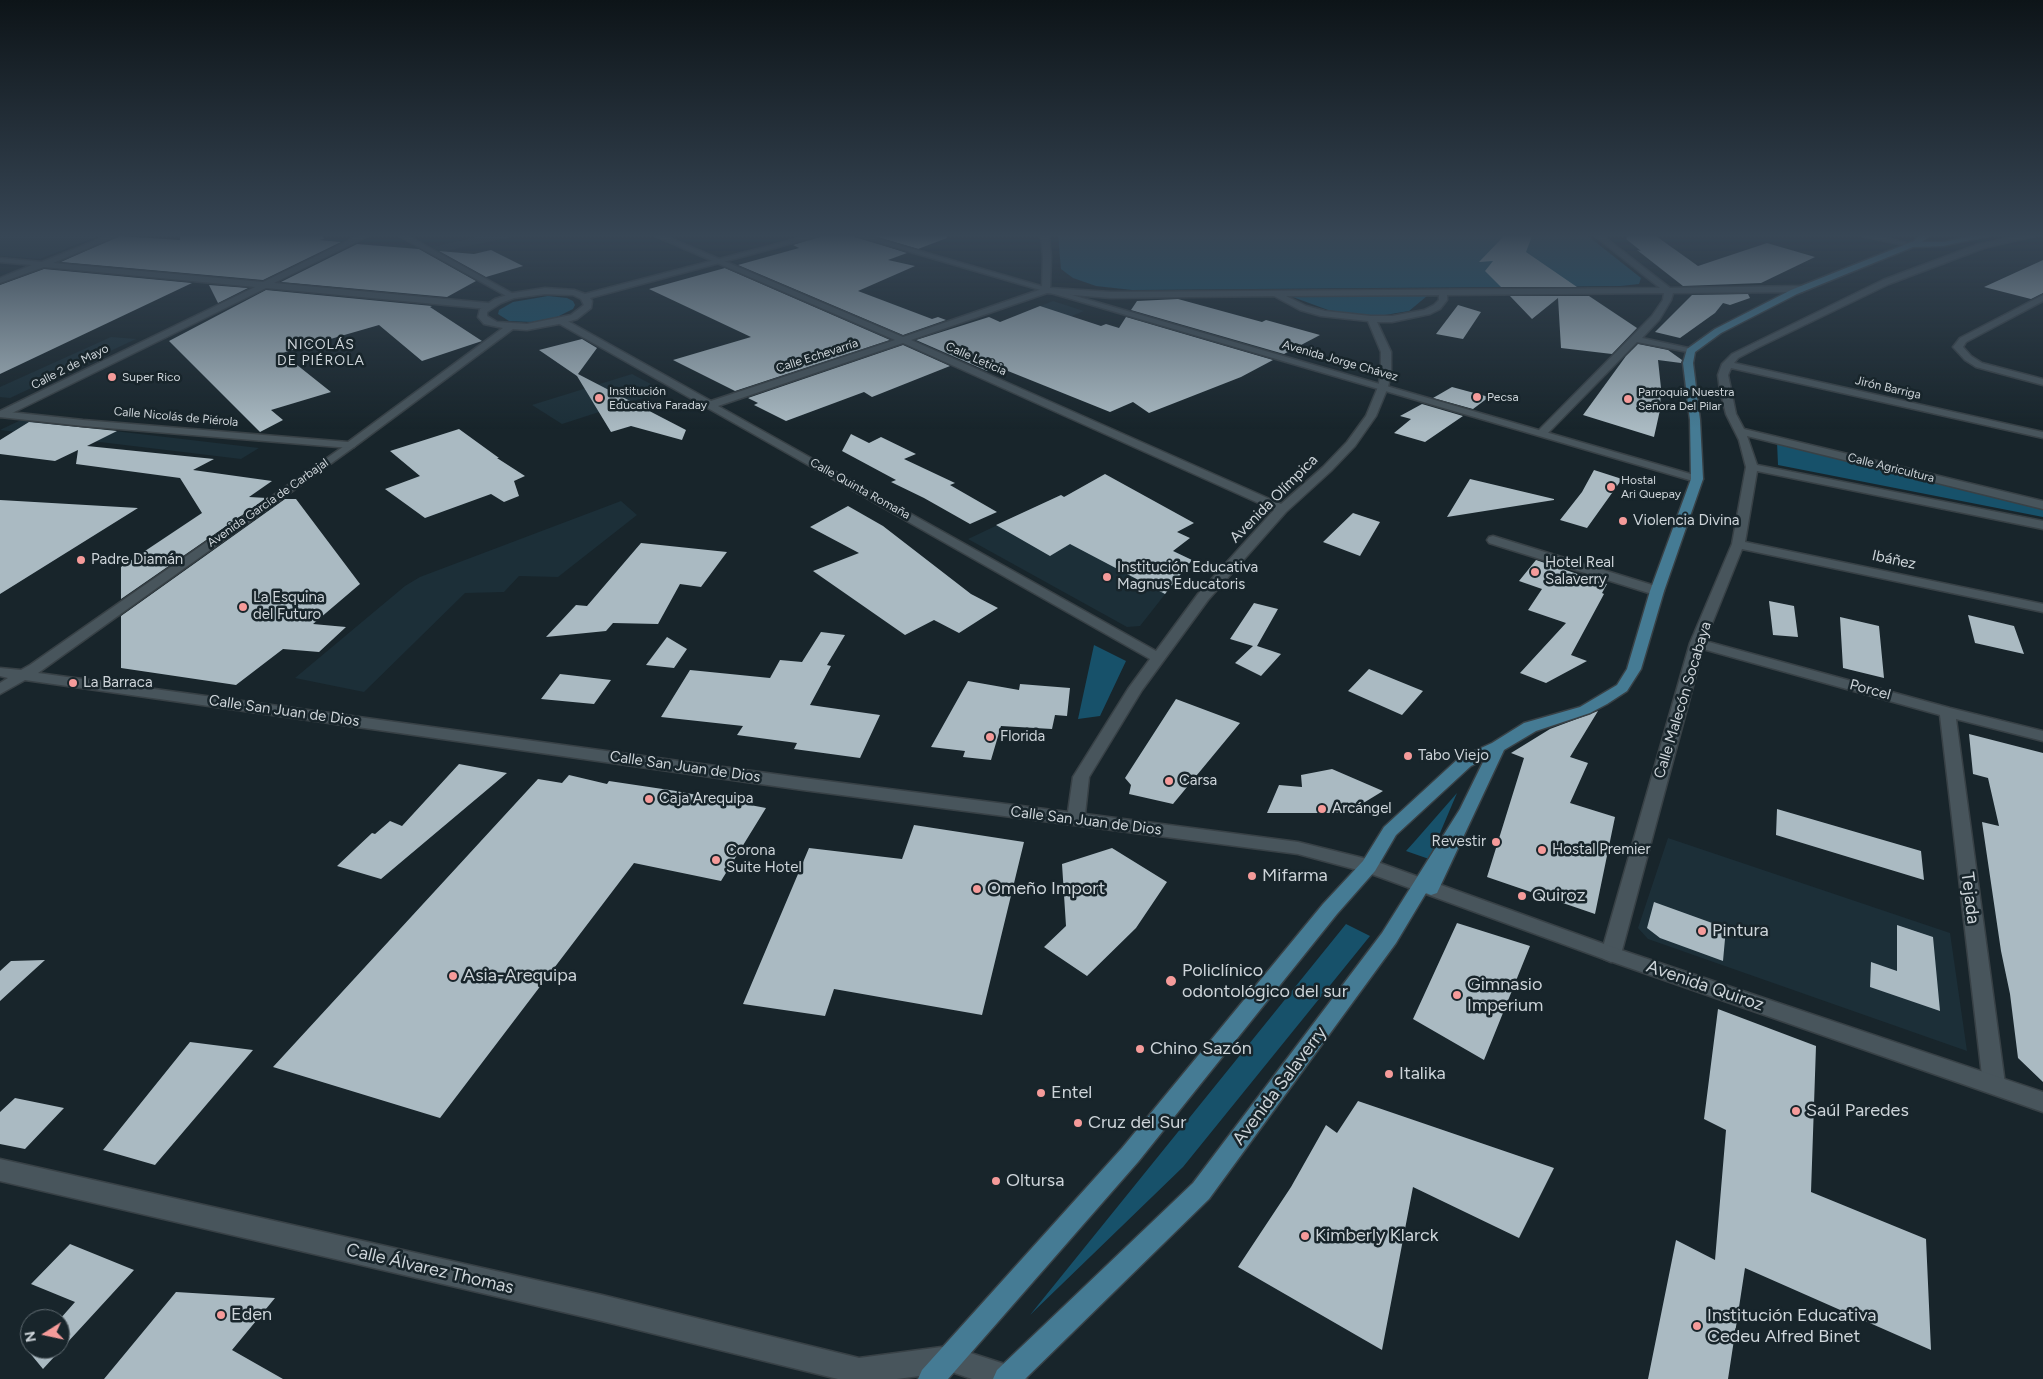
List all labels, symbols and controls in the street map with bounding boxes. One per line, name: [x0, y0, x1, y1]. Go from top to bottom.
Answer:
street label: Calle Echevarría: [774, 336, 860, 376]
district label: NICOLÁS DE PIÉROLA: [276, 337, 366, 370]
street label: Avenida Jorge Chávez: [1280, 338, 1400, 384]
street label: Calle Leticia: [943, 339, 1009, 379]
street label: Calle 2 de Mayo: [29, 341, 111, 393]
place label: Super Rico: [122, 370, 180, 384]
marker: Super Rico: [106, 371, 118, 383]
street label: Jirón Barriga: [1854, 373, 1922, 403]
place label: Institución Educativa Faraday: [609, 384, 707, 412]
place label: Parroquia Nuestra Señora Del Pilar: [1638, 385, 1734, 413]
place label: Pecsa: [1487, 390, 1519, 404]
marker: Pecsa: [1471, 391, 1483, 403]
marker: Institución Educativa Faraday: [593, 392, 605, 404]
marker: Parroquia Nuestra Señora Del Pilar: [1622, 393, 1634, 405]
street label: Calle Nicolás de Piérola: [113, 404, 239, 430]
street label: Calle Agricultura: [1846, 450, 1936, 486]
street label: Avenida Olímpica: [1226, 451, 1322, 547]
street label: Calle Quinta Romaña: [807, 455, 913, 523]
street label: Avenida García de Carbajal: [205, 456, 331, 550]
place label: Hostal Ari Quepay: [1621, 473, 1681, 501]
marker: Hostal Ari Quepay: [1605, 481, 1617, 493]
place label: Violencia Divina: [1633, 512, 1739, 530]
marker: Violencia Divina: [1617, 515, 1629, 527]
street label: Ibáñez: [1870, 547, 1918, 573]
place label: Padre Diamán: [91, 551, 183, 569]
marker: Padre Diamán: [75, 554, 87, 566]
place label: Hotel Real Salaverry: [1545, 554, 1614, 589]
place label: Institución Educativa Magnus Educatoris: [1117, 559, 1258, 594]
marker: Hotel Real Salaverry: [1529, 566, 1541, 578]
marker: Institución Educativa Magnus Educatoris: [1101, 571, 1113, 583]
place label: La Esquina del Futuro: [253, 589, 325, 624]
marker: La Esquina del Futuro: [237, 601, 249, 613]
street label: Calle Malecón Socabaya: [1651, 619, 1715, 781]
place label: La Barraca: [83, 674, 153, 692]
street label: Porcel: [1847, 676, 1893, 704]
marker: La Barraca: [67, 677, 79, 689]
street label: Calle San Juan de Dios: [208, 692, 360, 730]
place label: Florida: [1000, 728, 1045, 746]
marker: Florida: [984, 731, 996, 743]
place label: Tabo Viejo: [1418, 747, 1489, 765]
street label: Calle San Juan de Dios: [609, 748, 761, 786]
marker: Tabo Viejo: [1402, 750, 1414, 762]
place label: Carsa: [1179, 772, 1217, 790]
marker: Carsa: [1163, 775, 1175, 787]
place label: Caja Arequipa: [659, 790, 753, 808]
marker: Caja Arequipa: [643, 793, 655, 805]
place label: Arcángel: [1332, 800, 1392, 818]
street label: Calle San Juan de Dios: [1010, 803, 1162, 839]
marker: Arcángel: [1316, 803, 1328, 815]
place label: Revestir: [1432, 833, 1486, 851]
marker: Revestir: [1490, 836, 1502, 848]
place label: Hostal Premier: [1552, 841, 1651, 859]
place label: Corona Suite Hotel: [726, 842, 802, 877]
marker: Hostal Premier: [1536, 844, 1548, 856]
marker: Corona Suite Hotel: [710, 854, 722, 866]
place label: Mifarma: [1262, 865, 1328, 887]
marker: Mifarma: [1246, 870, 1258, 882]
street label: Tejada: [1956, 871, 1984, 925]
place label: Omeño Import: [987, 878, 1105, 900]
marker: Omeño Import: [971, 883, 983, 895]
place label: Quiroz: [1532, 885, 1586, 907]
marker: Quiroz: [1516, 890, 1528, 902]
place label: Pintura: [1712, 920, 1769, 942]
marker: Pintura: [1696, 925, 1708, 937]
street label: Avenida Quiroz: [1643, 956, 1767, 1016]
place label: Policlínico odontológico del sur: [1182, 960, 1348, 1002]
place label: Asia-Arequipa: [463, 965, 577, 987]
marker: Asia-Arequipa: [447, 970, 459, 982]
marker: Policlínico odontológico del sur: [1164, 974, 1178, 988]
place label: Gimnasio Imperium: [1467, 974, 1543, 1016]
marker: Gimnasio Imperium: [1451, 989, 1463, 1001]
street label: Avenida Salaverry: [1228, 1022, 1332, 1150]
place label: Chino Sazón: [1150, 1038, 1252, 1060]
marker: Chino Sazón: [1134, 1043, 1146, 1055]
place label: Italika: [1399, 1063, 1446, 1085]
marker: Italika: [1383, 1068, 1395, 1080]
place label: Entel: [1051, 1082, 1092, 1104]
marker: Entel: [1035, 1087, 1047, 1099]
place label: Saúl Paredes: [1806, 1100, 1909, 1122]
marker: Saúl Paredes: [1790, 1105, 1802, 1117]
place label: Cruz del Sur: [1088, 1112, 1186, 1134]
marker: Cruz del Sur: [1072, 1117, 1084, 1129]
place label: Oltursa: [1006, 1170, 1064, 1192]
marker: Oltursa: [990, 1175, 1002, 1187]
place label: Kimberly Klarck: [1315, 1225, 1438, 1247]
marker: Kimberly Klarck: [1299, 1230, 1311, 1242]
street label: Calle Álvarez Thomas: [344, 1239, 516, 1299]
place label: Eden: [231, 1304, 272, 1326]
place label: Institución Educativa Cedeu Alfred Binet: [1707, 1305, 1876, 1348]
north arrow: [20, 1309, 70, 1359]
marker: Eden: [215, 1309, 227, 1321]
marker: Institución Educativa Cedeu Alfred Binet: [1691, 1320, 1703, 1332]
text: N: [21, 1330, 40, 1343]

